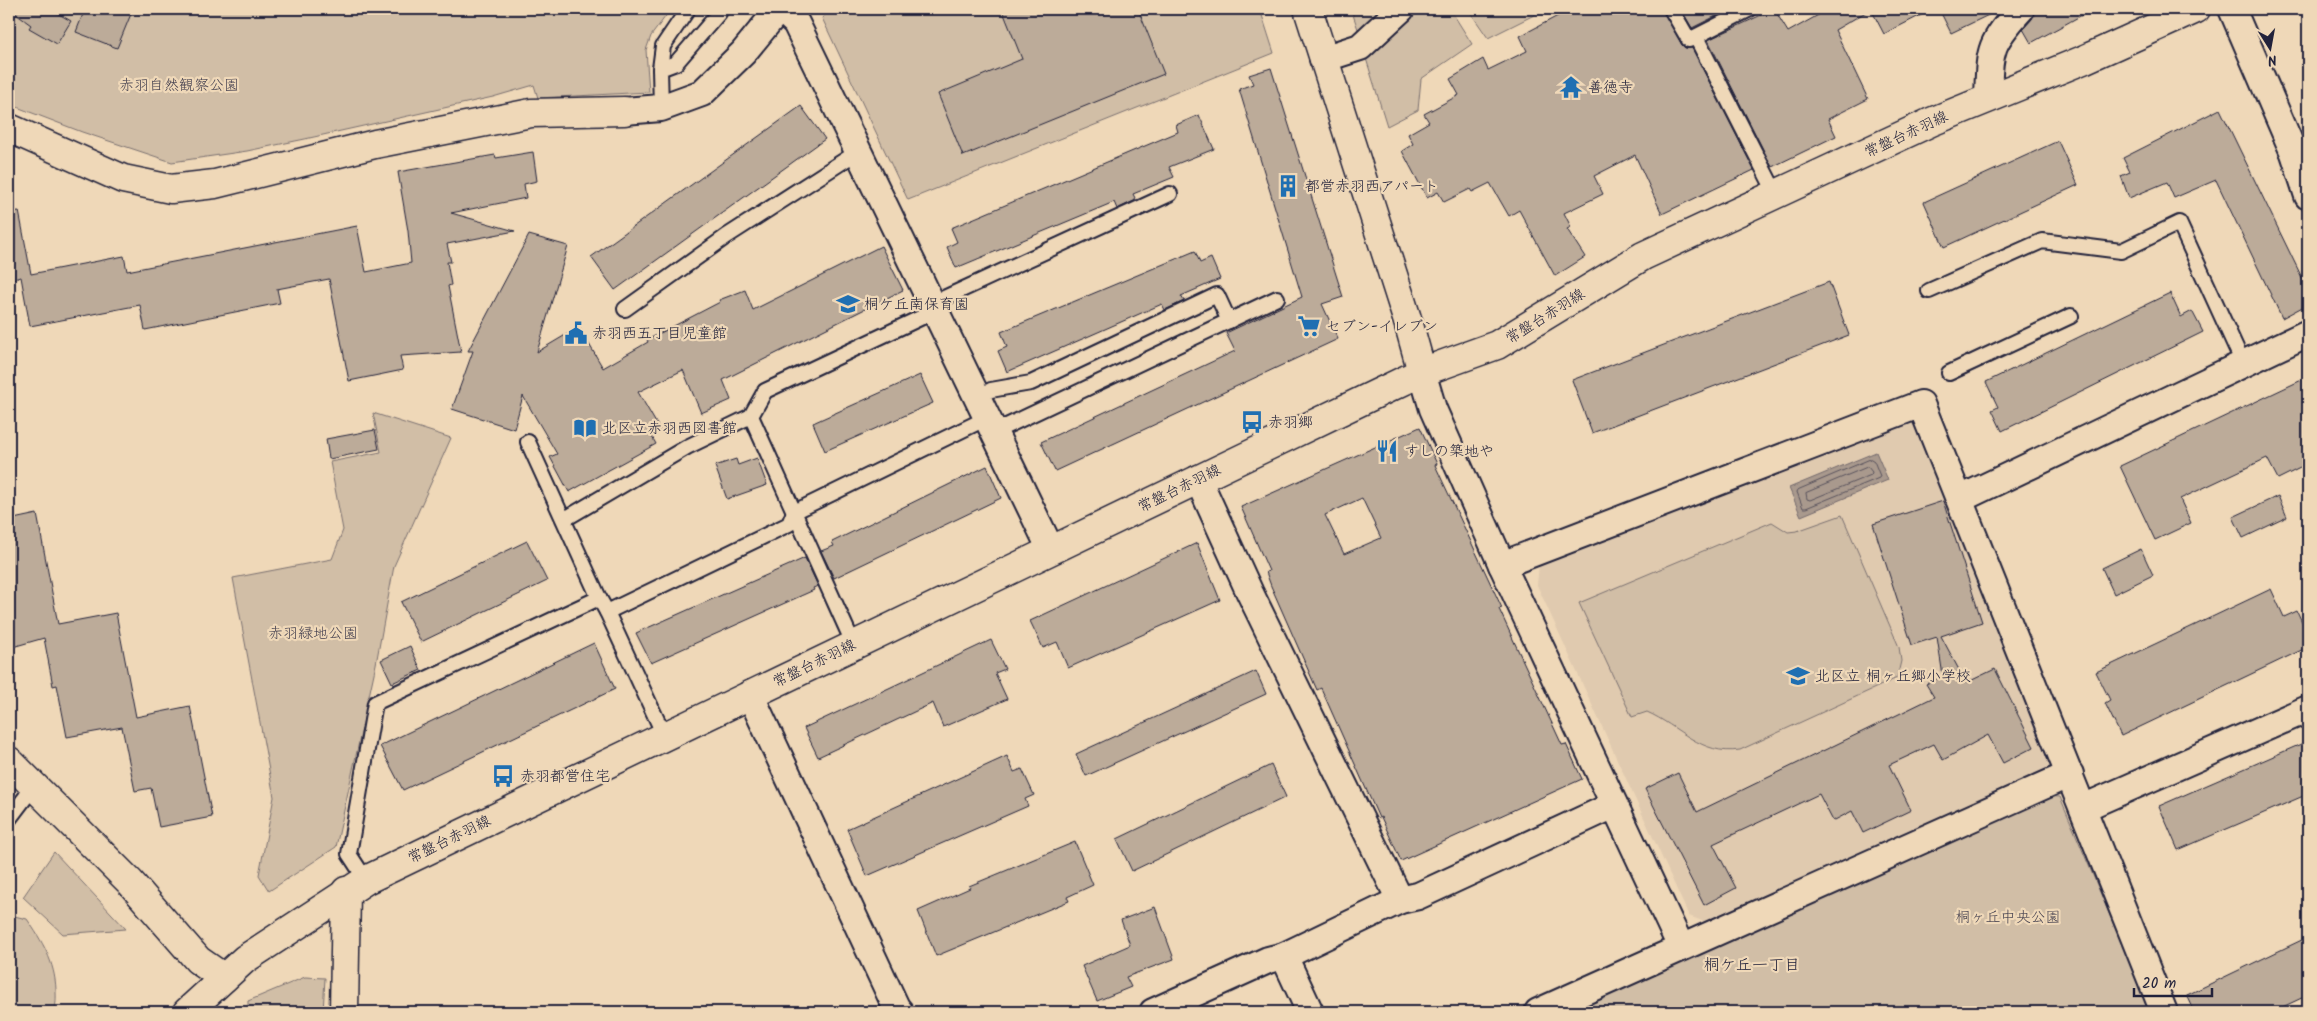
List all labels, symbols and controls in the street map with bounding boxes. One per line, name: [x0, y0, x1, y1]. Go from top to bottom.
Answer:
north arrow: [2244, 22, 2294, 72]
text: N: [2266, 48, 2279, 71]
park label: 赤羽自然観察公園: [119, 74, 239, 98]
temple icon: 善徳寺: [1558, 74, 1584, 100]
place label: 善徳寺: [1588, 76, 1633, 100]
street label: 常盤台赤羽線: [1861, 105, 1952, 165]
building icon: 都営赤羽西アパート: [1275, 173, 1301, 199]
place label: 都営赤羽西アパート: [1305, 175, 1439, 199]
street label: 常盤台赤羽線: [1501, 283, 1590, 351]
school or university icon: 桐ケ丘南保育園: [835, 291, 861, 317]
place label: 桐ケ丘南保育園: [864, 293, 969, 317]
supermarket icon: セブン-イレブン: [1296, 313, 1322, 339]
place label: セブン-イレブン: [1326, 315, 1438, 339]
public building icon: 赤羽西五丁目児童館: [563, 320, 589, 346]
place label: 赤羽西五丁目児童館: [592, 322, 727, 346]
bus stop icon: 赤羽郷: [1239, 409, 1265, 435]
place label: 赤羽郷: [1268, 411, 1313, 435]
library icon: 北区立赤羽西図書館: [572, 415, 598, 441]
place label: 北区立赤羽西図書館: [602, 417, 737, 441]
restaurant icon: すしの築地や: [1374, 438, 1400, 464]
place label: すしの築地や: [1404, 440, 1494, 464]
street label: 常盤台赤羽線: [1134, 458, 1225, 519]
park label: 赤羽緑地公園: [268, 622, 358, 646]
street label: 常盤台赤羽線: [769, 633, 860, 694]
school or university icon: 北区立 桐ヶ丘郷小学校: [1785, 663, 1811, 689]
place label: 北区立 桐ヶ丘郷小学校: [1815, 665, 1971, 689]
bus stop icon: 赤羽都営住宅: [490, 763, 516, 789]
place label: 赤羽都営住宅: [520, 765, 610, 789]
street label: 常盤台赤羽線: [404, 809, 495, 870]
park label: 桐ヶ丘中央公園: [1955, 906, 2061, 930]
district label: 桐ケ丘一丁目: [1704, 953, 1800, 978]
scale bar: [2134, 966, 2212, 998]
text: 20 m: [2142, 972, 2176, 996]

